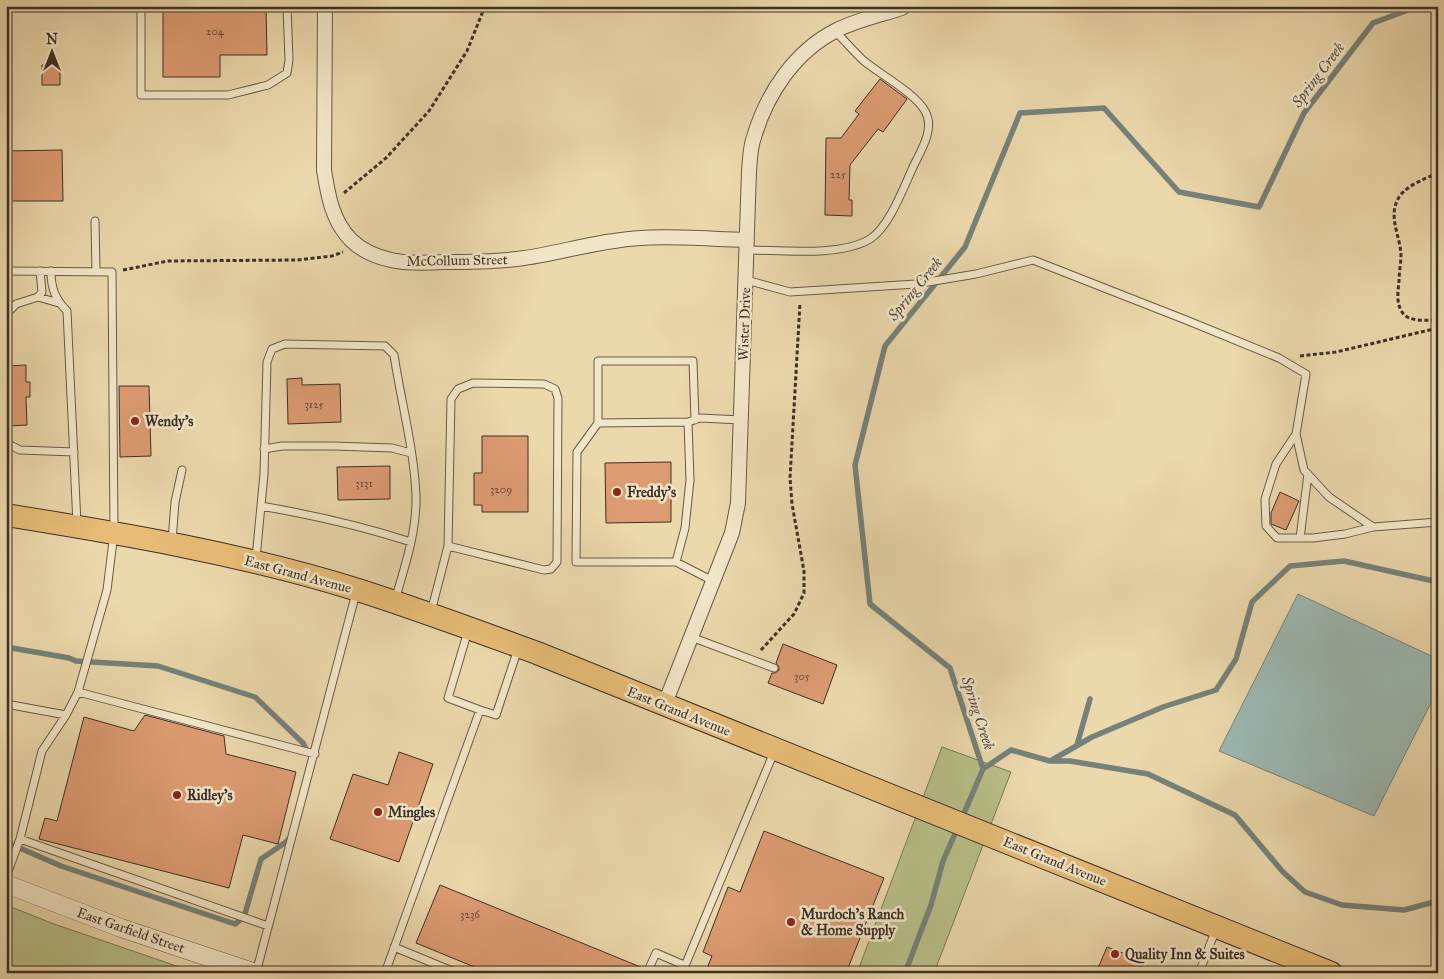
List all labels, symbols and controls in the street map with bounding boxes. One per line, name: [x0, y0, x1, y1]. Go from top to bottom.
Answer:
house number: 204: [206, 25, 225, 38]
north arrow: [28, 28, 78, 78]
text: N: [46, 31, 58, 48]
water label: Spring Creek: [1287, 39, 1349, 112]
house number: 225: [830, 168, 846, 181]
street label: McCollum Street: [406, 251, 508, 270]
water label: Spring Creek: [883, 253, 947, 326]
street label: Wister Drive: [735, 287, 754, 361]
house number: 3125: [304, 398, 324, 411]
place label: Wendy's: [145, 413, 193, 431]
marker: Wendy's: [129, 415, 141, 427]
house number: 3131: [355, 477, 373, 490]
house number: 3209: [490, 483, 512, 496]
place label: Freddy's: [627, 484, 676, 502]
marker: Freddy's: [611, 486, 623, 498]
street label: East Grand Avenue: [243, 552, 353, 597]
house number: 305: [794, 670, 810, 683]
water label: Spring Creek: [956, 673, 998, 753]
street label: East Grand Avenue: [625, 683, 733, 740]
place label: Ridley's: [187, 787, 233, 805]
marker: Ridley's: [171, 789, 183, 801]
place label: Mingles: [388, 804, 435, 822]
marker: Mingles: [372, 806, 384, 818]
street label: East Grand Avenue: [1001, 833, 1109, 890]
street label: East Garfield Street: [75, 904, 187, 957]
place label: Murdoch's Ranch & Home Supply: [801, 906, 905, 940]
house number: 3236: [460, 908, 480, 921]
marker: Murdoch's Ranch & Home Supply: [785, 916, 797, 928]
place label: Quality Inn & Suites: [1125, 946, 1245, 964]
marker: Quality Inn & Suites: [1109, 948, 1121, 960]

